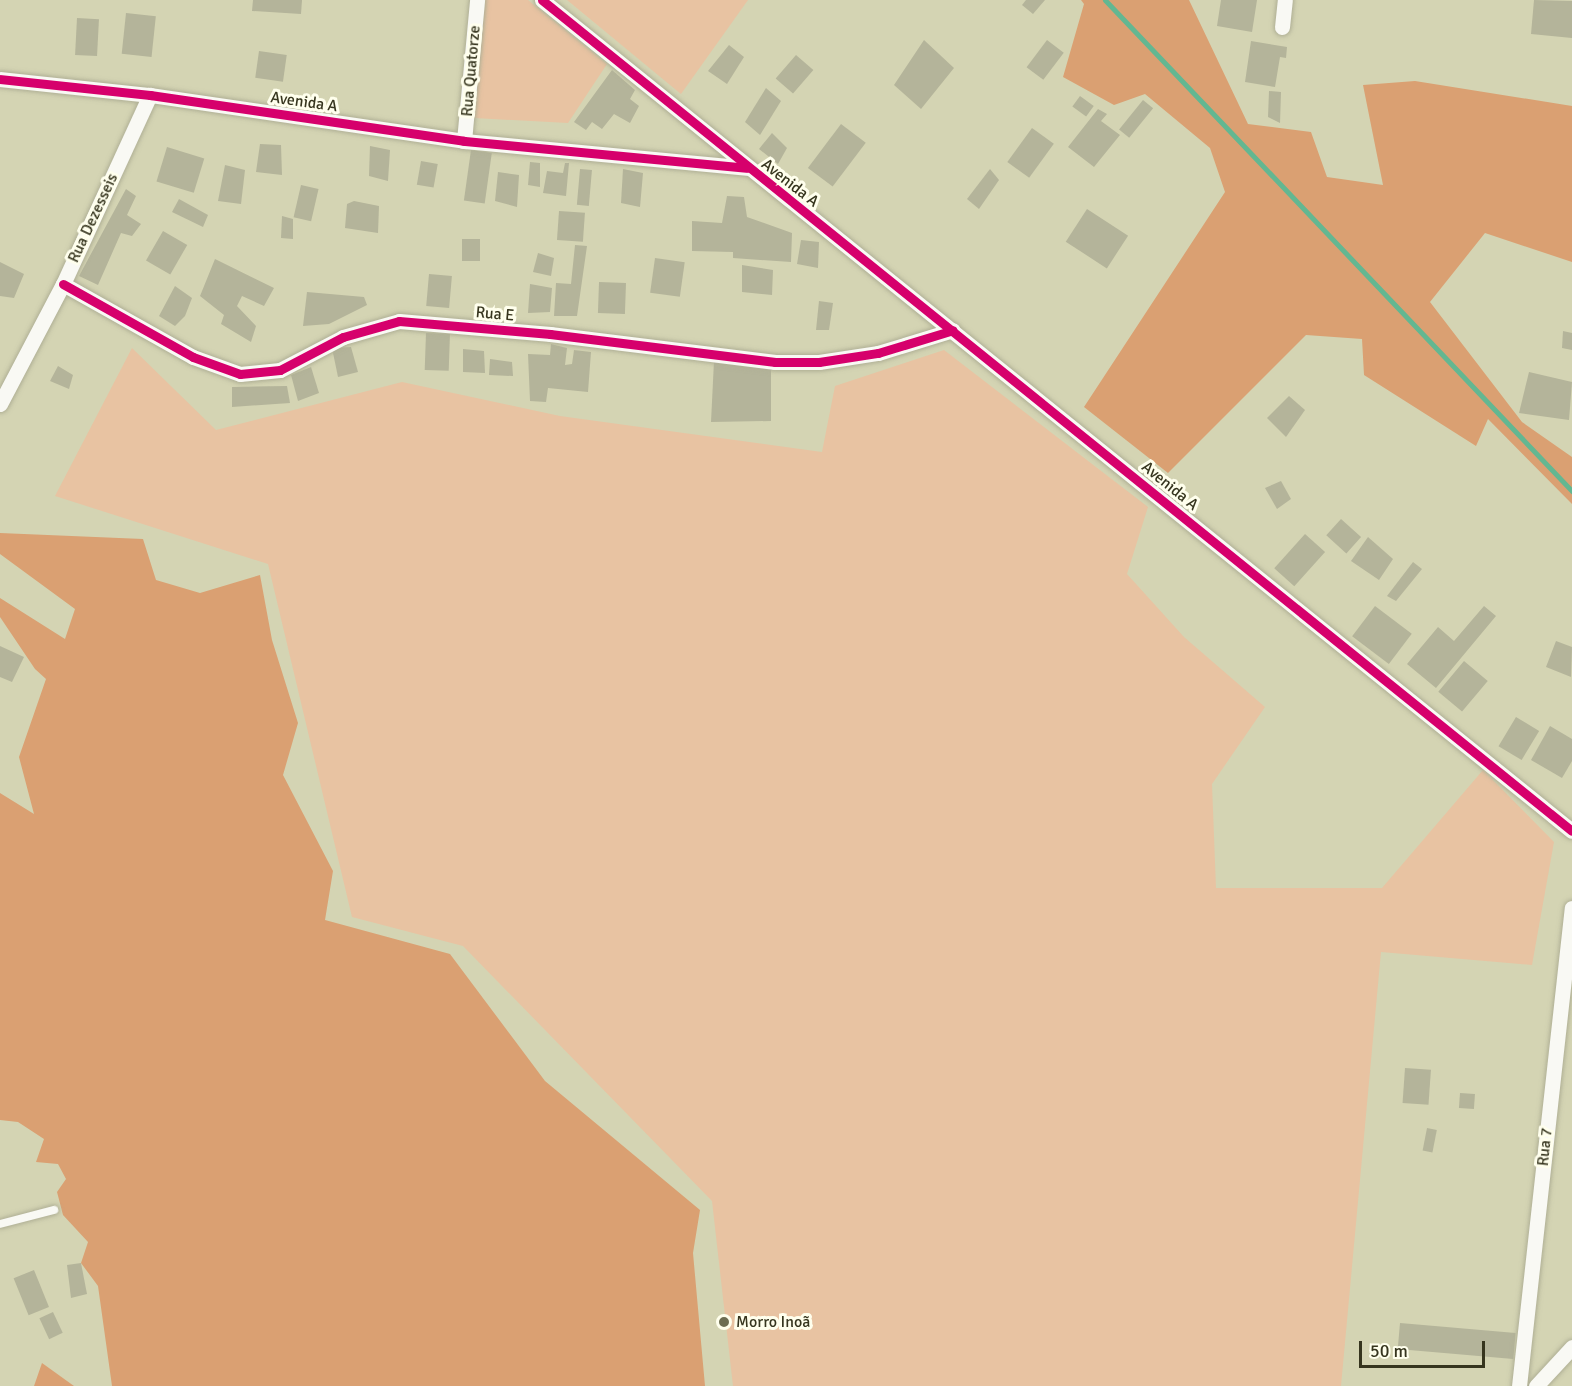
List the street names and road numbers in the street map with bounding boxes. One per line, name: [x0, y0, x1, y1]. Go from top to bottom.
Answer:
street label: Rua Quatorze: [457, 25, 485, 117]
street label: Avenida A: [269, 88, 339, 116]
street label: Avenida A: [757, 155, 823, 211]
street label: Rua Dezesseis: [64, 170, 122, 266]
street label: Rua E: [475, 303, 515, 325]
street label: Avenida A: [1138, 457, 1202, 515]
street label: Rua 7: [1533, 1127, 1557, 1167]

